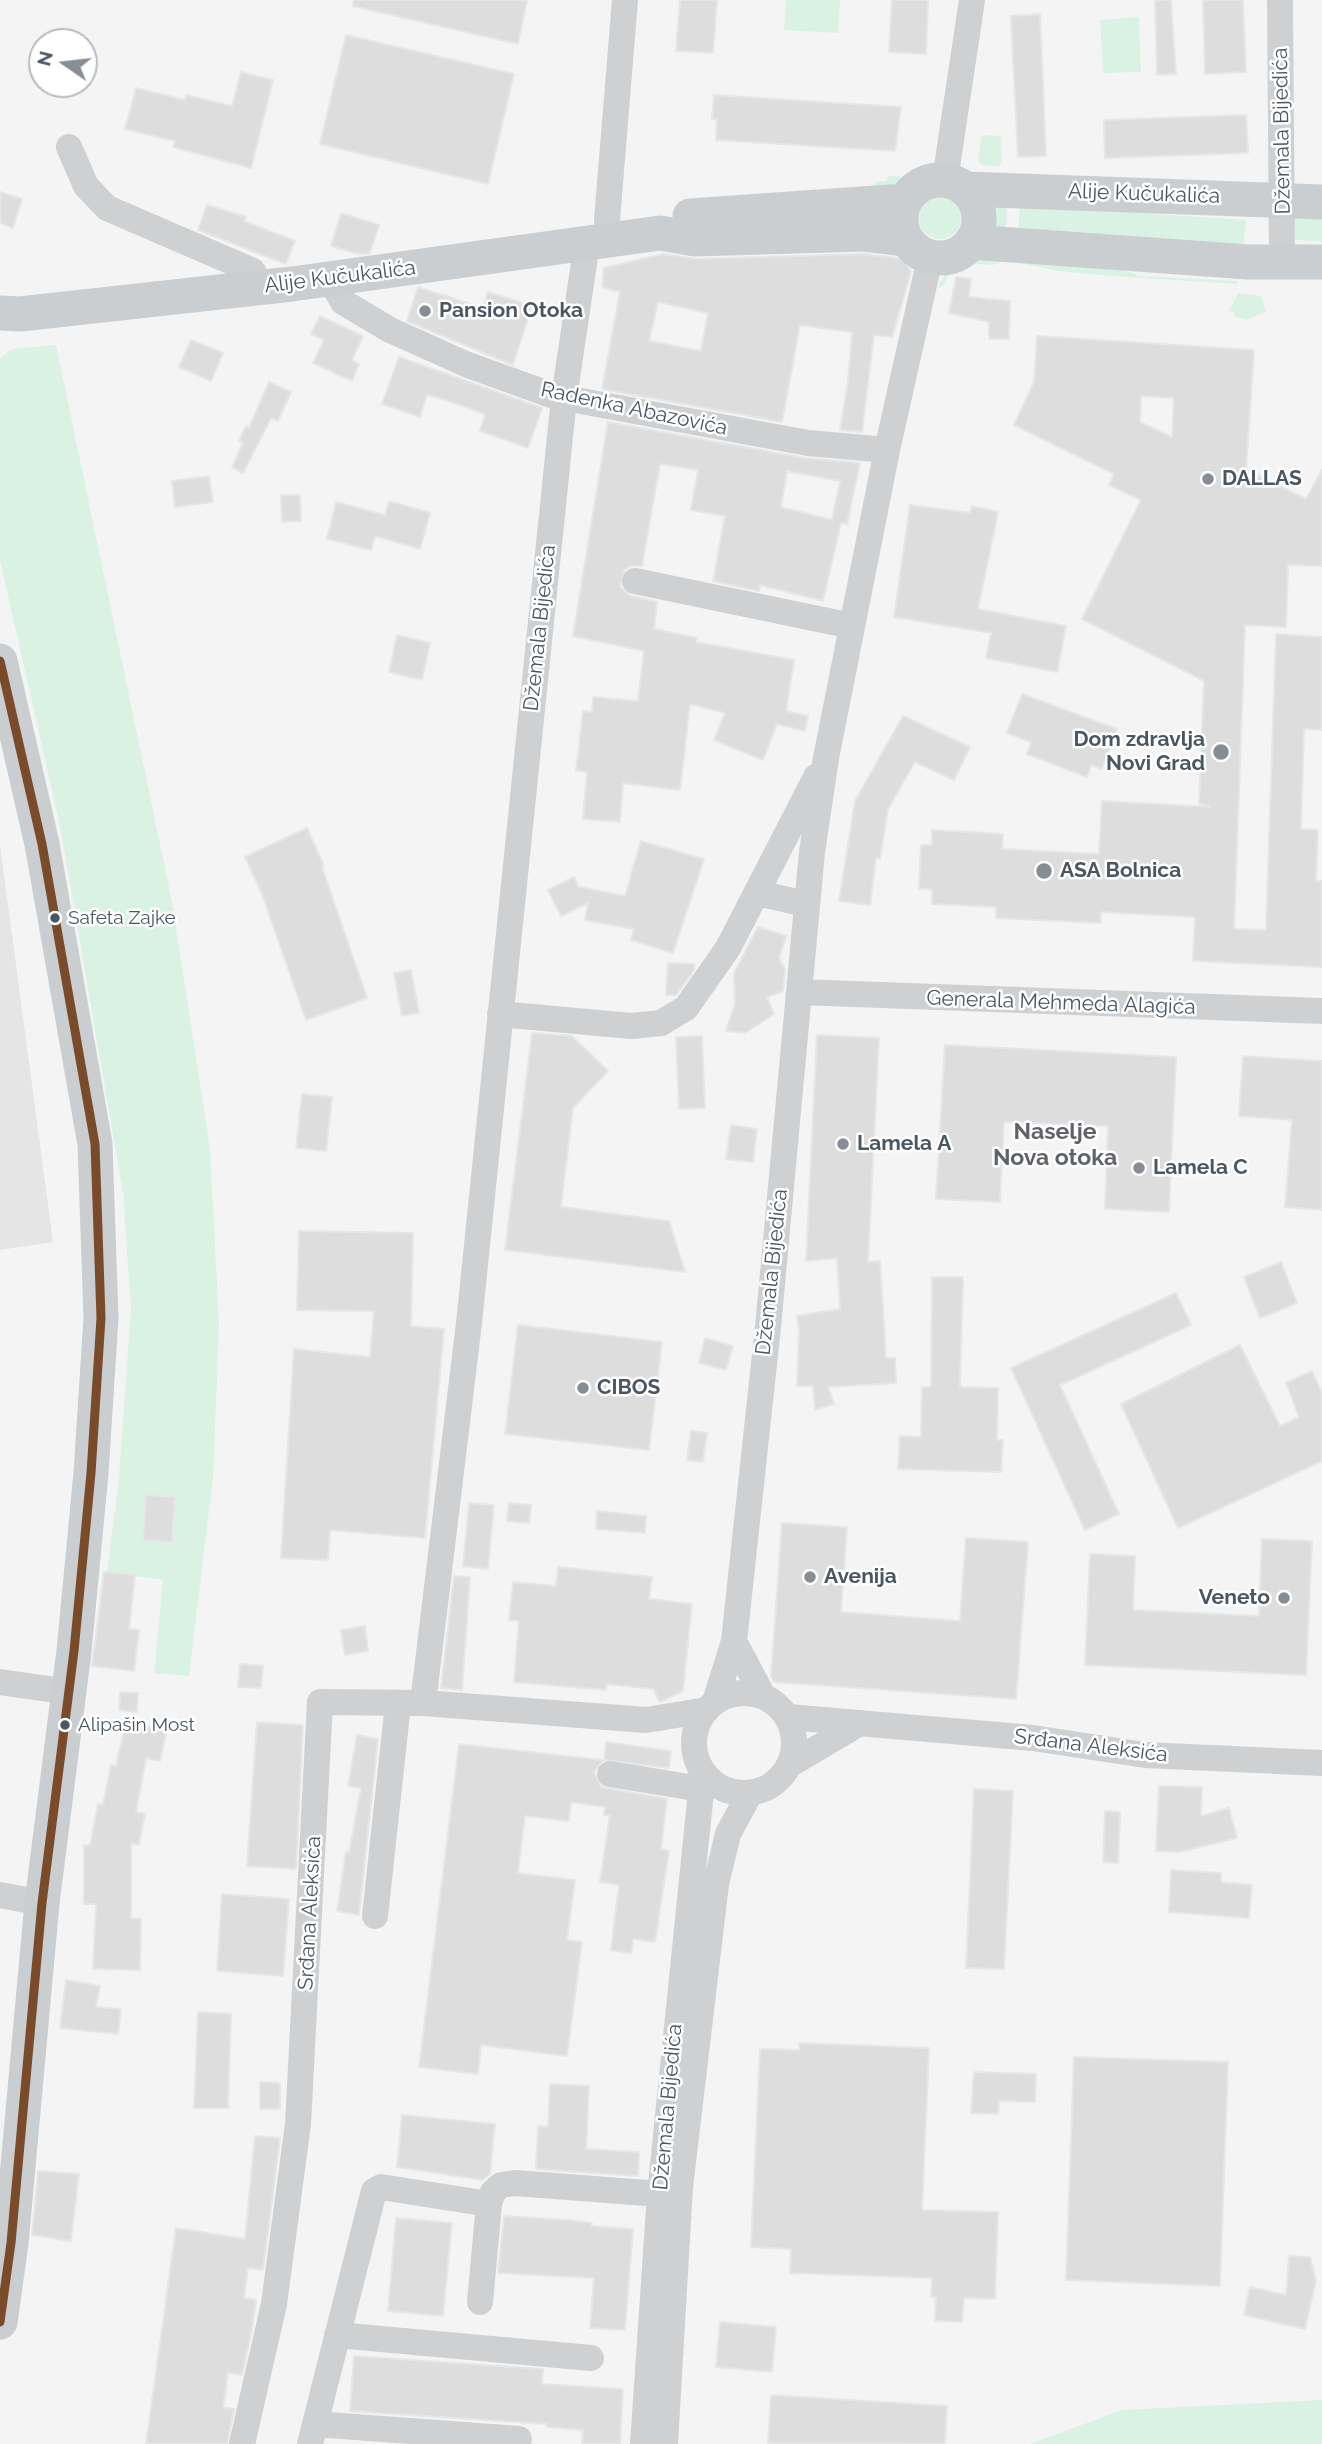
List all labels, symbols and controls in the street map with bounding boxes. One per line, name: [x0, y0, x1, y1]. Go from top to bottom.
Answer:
north arrow: [28, 28, 98, 98]
street label: Džemala Bijedića: [1268, 47, 1296, 215]
text: N: [32, 49, 57, 68]
street label: Alije Kučukalića: [1067, 179, 1221, 209]
street label: Alije Kučukalića: [263, 255, 417, 299]
place label: Pansion Otoka: [439, 298, 583, 324]
marker: Pansion Otoka: [417, 303, 433, 319]
street label: Radenka Abazovića: [538, 377, 730, 441]
place label: DALLAS: [1222, 466, 1302, 492]
marker: DALLAS: [1200, 471, 1216, 487]
street label: Džemala Bijedića: [519, 544, 561, 712]
place label: Dom zdravlja Novi Grad: [1073, 727, 1205, 777]
marker: Dom zdravlja Novi Grad: [1211, 742, 1231, 762]
place label: ASA Bolnica: [1060, 858, 1181, 884]
marker: ASA Bolnica: [1034, 861, 1054, 881]
place label: Safeta Zajke: [68, 907, 176, 929]
marker: Safeta Zajke: [48, 911, 62, 925]
street label: Generala Mehmeda Alagića: [926, 986, 1196, 1020]
district label: Naselje Nova otoka: [993, 1118, 1117, 1172]
place label: Lamela A: [857, 1131, 951, 1157]
marker: Lamela A: [835, 1136, 851, 1152]
place label: Lamela C: [1153, 1155, 1248, 1181]
marker: Lamela C: [1131, 1160, 1147, 1176]
street label: Džemala Bijedića: [751, 1188, 793, 1356]
place label: CIBOS: [597, 1375, 660, 1401]
marker: CIBOS: [575, 1380, 591, 1396]
place label: Avenija: [824, 1564, 897, 1590]
marker: Avenija: [802, 1569, 818, 1585]
place label: Veneto: [1199, 1585, 1270, 1611]
marker: Veneto: [1276, 1590, 1292, 1606]
place label: Alipašin Most: [78, 1714, 195, 1736]
marker: Alipašin Most: [58, 1718, 72, 1732]
street label: Srđana Aleksića: [1013, 1724, 1169, 1768]
street label: Srđana Aleksića: [293, 1835, 327, 1991]
street label: Džemala Bijedića: [648, 2023, 688, 2191]

